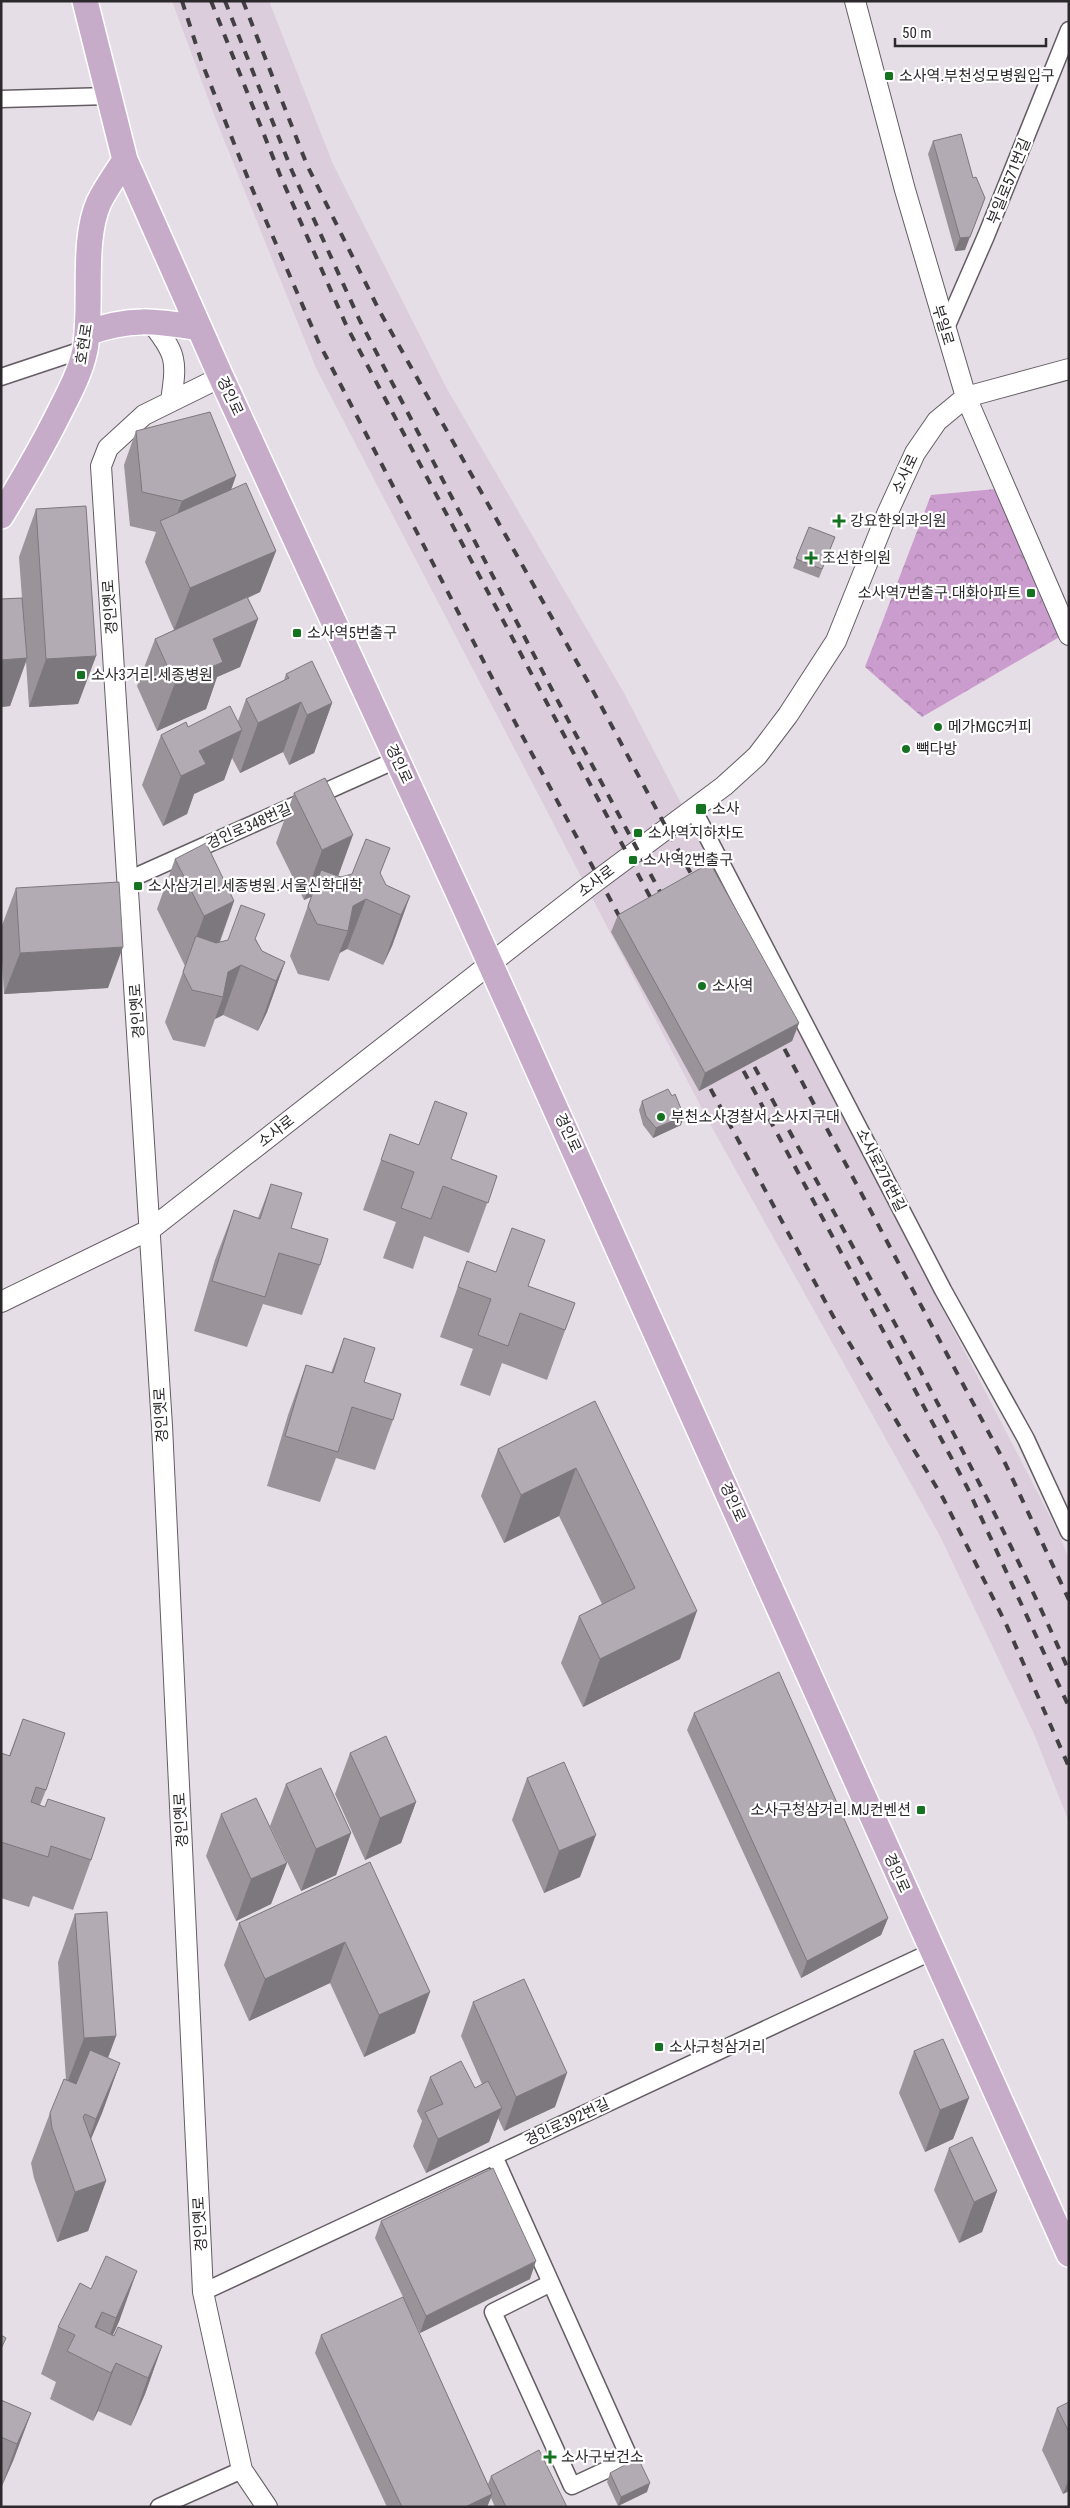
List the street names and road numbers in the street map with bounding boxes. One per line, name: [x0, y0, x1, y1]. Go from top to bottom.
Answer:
street label: 부일로571번길: [984, 135, 1034, 227]
street label: 부일로: [928, 303, 958, 347]
street label: 호현로: [72, 322, 96, 366]
street label: 경인로: [213, 373, 247, 419]
street label: 소사로: [888, 451, 922, 497]
street label: 경인옛로: [99, 579, 121, 635]
street label: 경인로: [382, 741, 416, 787]
street label: 경인로348번길: [204, 799, 294, 853]
street label: 소사로: [574, 861, 618, 901]
street label: 경인옛로: [126, 983, 148, 1039]
street label: 경인로: [551, 1110, 585, 1156]
street label: 소사로: [254, 1111, 298, 1151]
street label: 소사로276번길: [852, 1125, 910, 1215]
street label: 경인옛로: [151, 1387, 171, 1443]
street label: 경인로: [716, 1479, 750, 1525]
street label: 경인옛로: [171, 1792, 191, 1848]
street label: 경인로: [880, 1850, 914, 1896]
street label: 경인로392번길: [522, 2095, 612, 2149]
street label: 경인옛로: [190, 2196, 210, 2252]

